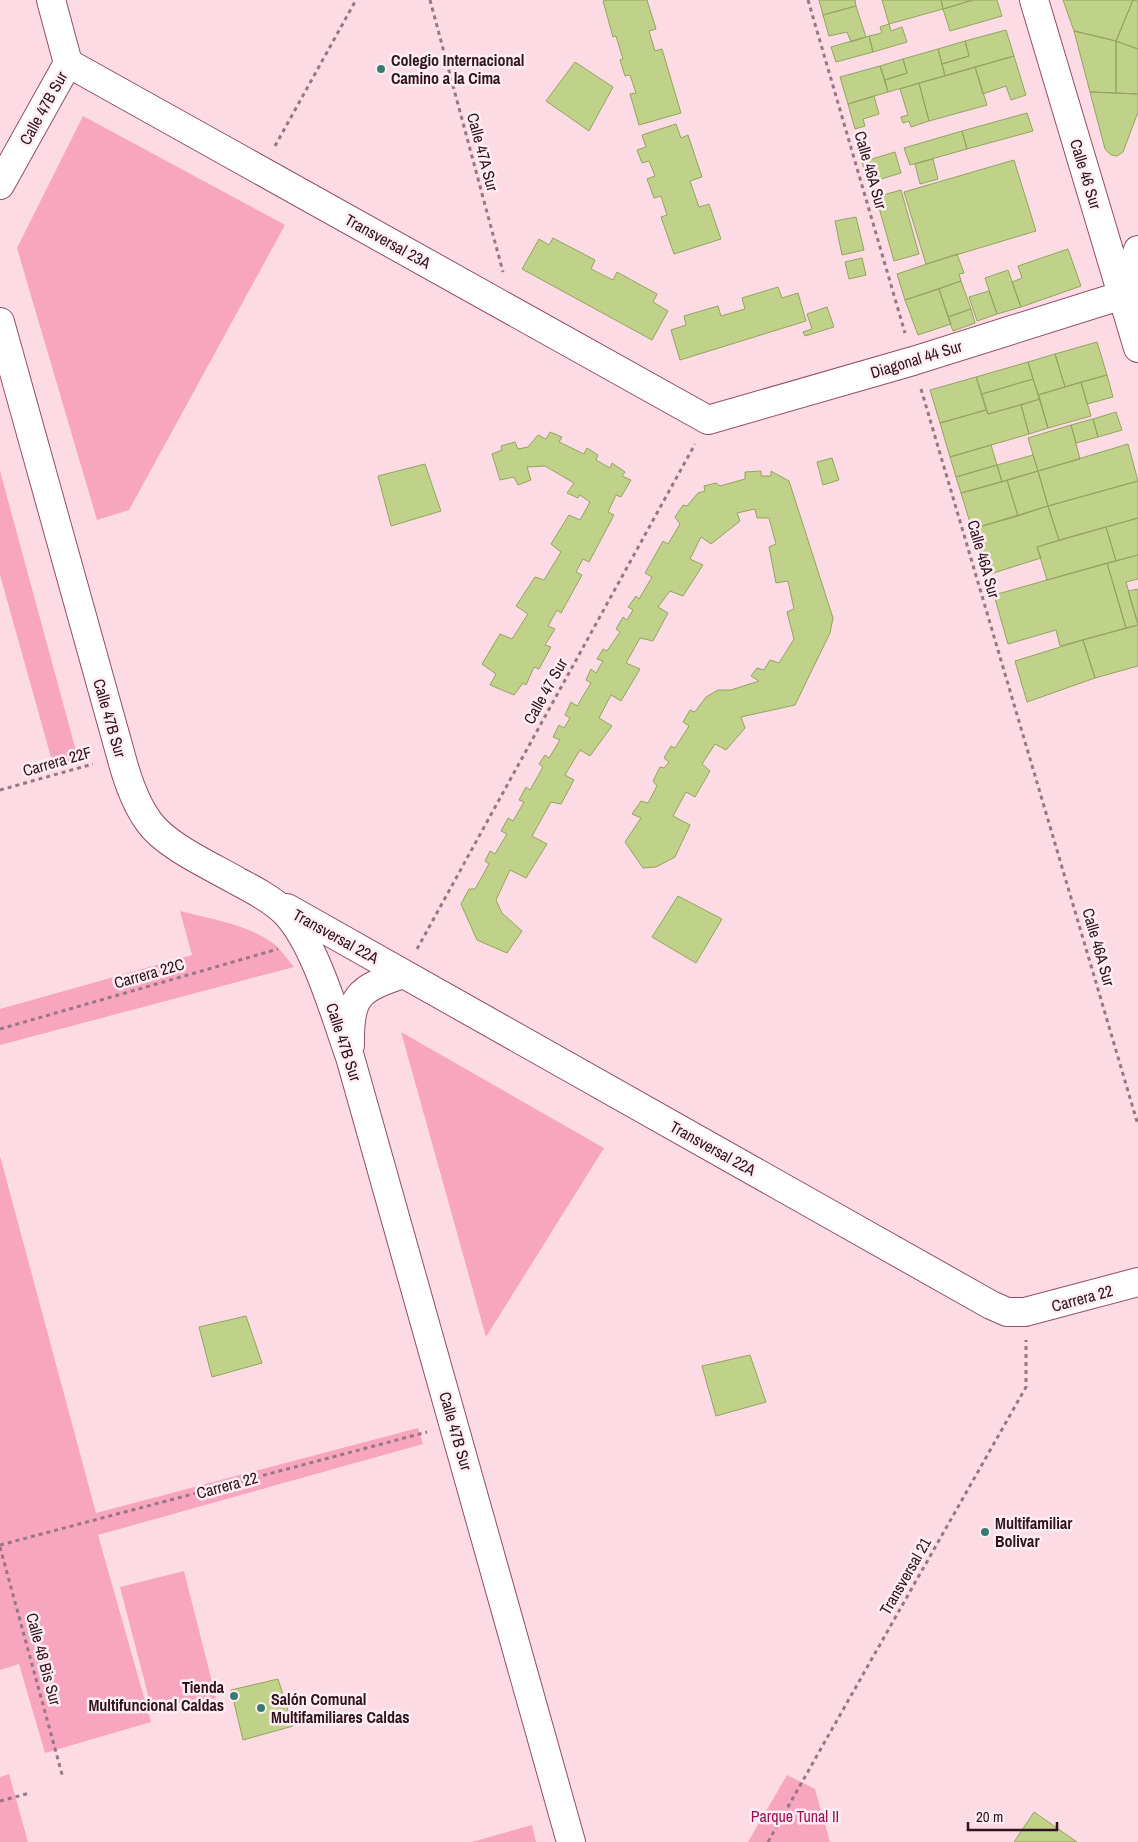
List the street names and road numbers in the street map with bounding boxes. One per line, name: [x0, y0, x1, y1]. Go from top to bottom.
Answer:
street label: Calle 47B Sur: [14, 67, 73, 149]
street label: Calle 47A Sur: [462, 110, 504, 194]
street label: Calle 46A Sur: [849, 128, 893, 212]
street label: Calle 46 Sur: [1065, 136, 1107, 212]
street label: Transversal 23A: [341, 208, 435, 274]
street label: Diagonal 44 Sur: [867, 334, 965, 383]
street label: Calle 46A Sur: [962, 517, 1006, 601]
street label: Calle 47 Sur: [518, 654, 572, 728]
street label: Calle 47B Sur: [88, 676, 132, 761]
street label: Carrera 22F: [20, 741, 94, 781]
street label: Transversal 22A: [289, 903, 383, 969]
street label: Calle 46A Sur: [1077, 905, 1121, 989]
street label: Carrera 22C: [111, 952, 187, 994]
street label: Calle 47B Sur: [321, 1000, 367, 1084]
street label: Transversal 22A: [666, 1115, 760, 1181]
street label: Carrera 22: [1049, 1279, 1115, 1317]
street label: Calle 47B Sur: [434, 1389, 478, 1474]
street label: Carrera 22: [194, 1466, 260, 1504]
street label: Transversal 21: [874, 1533, 936, 1619]
street label: Calle 48 Bis Sur: [21, 1610, 67, 1708]

